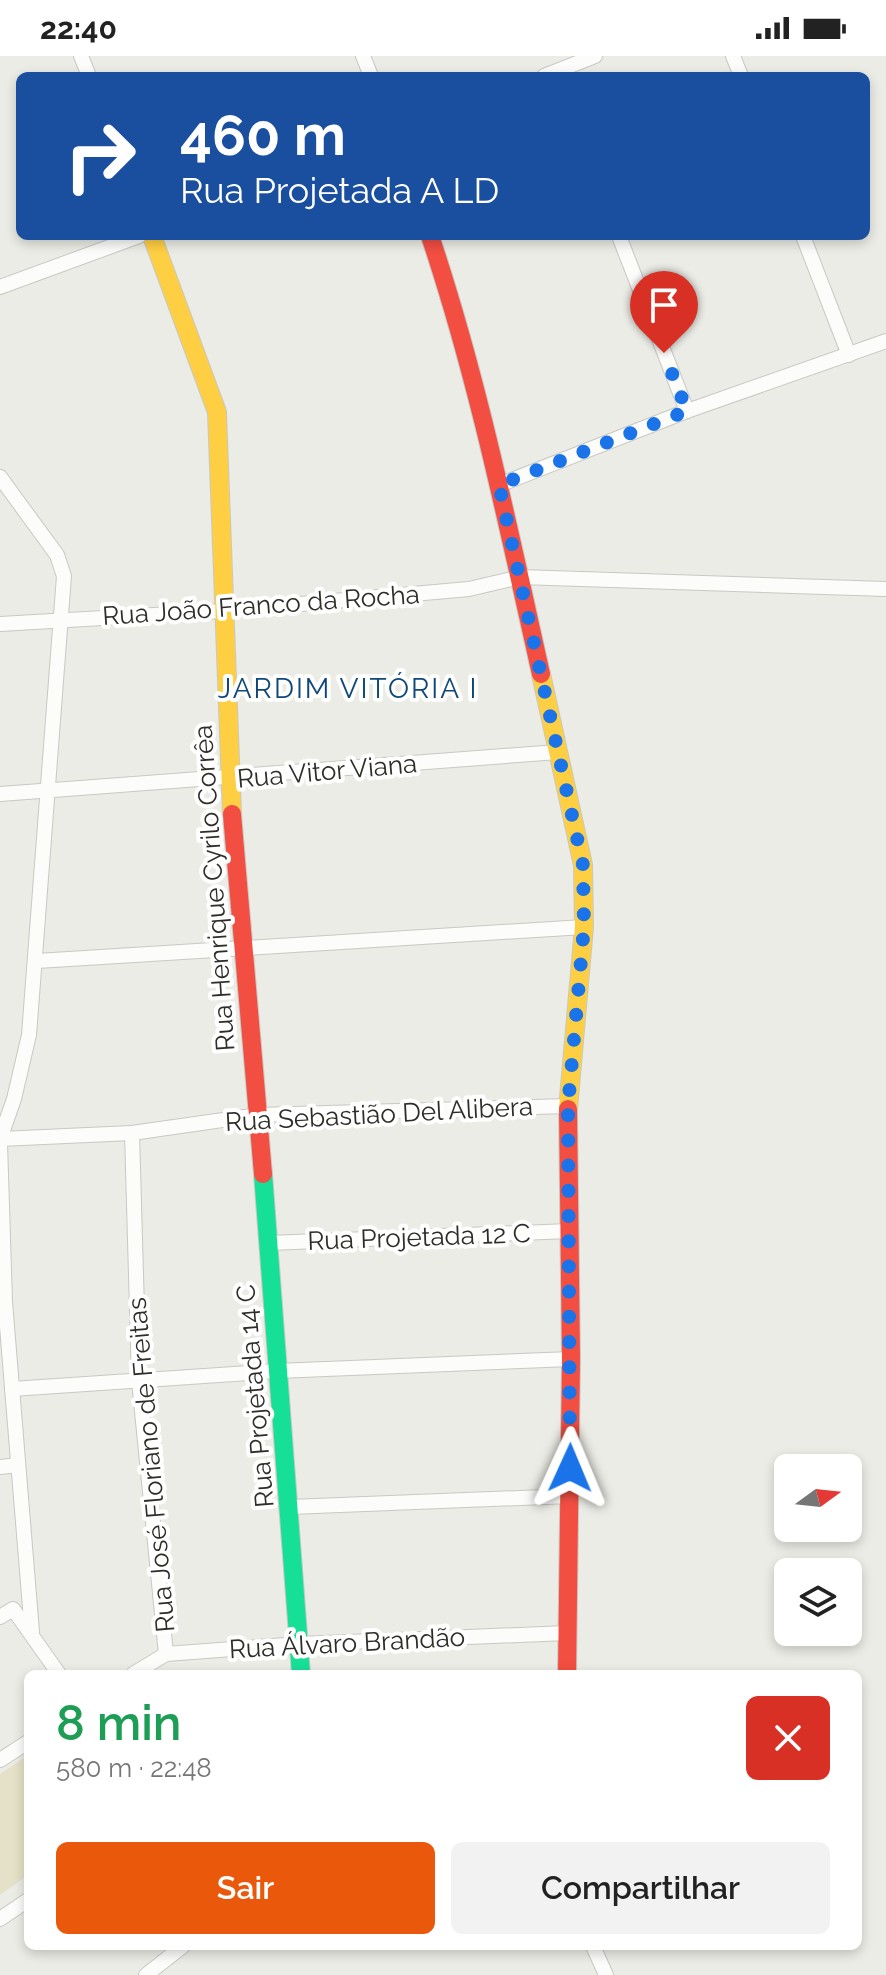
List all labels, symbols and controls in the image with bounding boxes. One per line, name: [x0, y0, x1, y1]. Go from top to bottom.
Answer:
text: 22:40: [40, 11, 117, 46]
text: 460 m: [180, 102, 346, 168]
icon: right: [48, 104, 152, 208]
text: Rua Projetada A LD: [180, 169, 499, 211]
pin: [630, 271, 698, 353]
icon: arrive: [642, 283, 686, 327]
street label: Rua João Franco da Rocha: [101, 579, 421, 631]
district label: JARDIM VITÓRIA I: [218, 672, 478, 705]
street label: Rua Henrique Cyrilo Corrêa: [188, 724, 240, 1052]
street label: Rua Vitor Viana: [236, 748, 418, 794]
street label: Rua Sebastião Del Alibera: [224, 1091, 534, 1137]
street label: Rua Projetada 12 C: [307, 1218, 531, 1256]
street label: Rua Projetada 14 C: [230, 1283, 280, 1509]
street label: Rua José Floriano de Freitas: [121, 1296, 181, 1634]
position arrow: [528, 1426, 612, 1510]
north arrow: [774, 1454, 862, 1542]
map controls: [774, 1454, 862, 1646]
button: layers: [774, 1558, 862, 1646]
street label: Rua Álvaro Brandão: [228, 1622, 466, 1664]
text: 8 min: [56, 1695, 181, 1751]
button: close: [746, 1696, 830, 1780]
text: 580 m · 22:48: [56, 1753, 212, 1783]
button: Sair: [56, 1842, 435, 1934]
button: Compartilhar: [451, 1842, 830, 1934]

